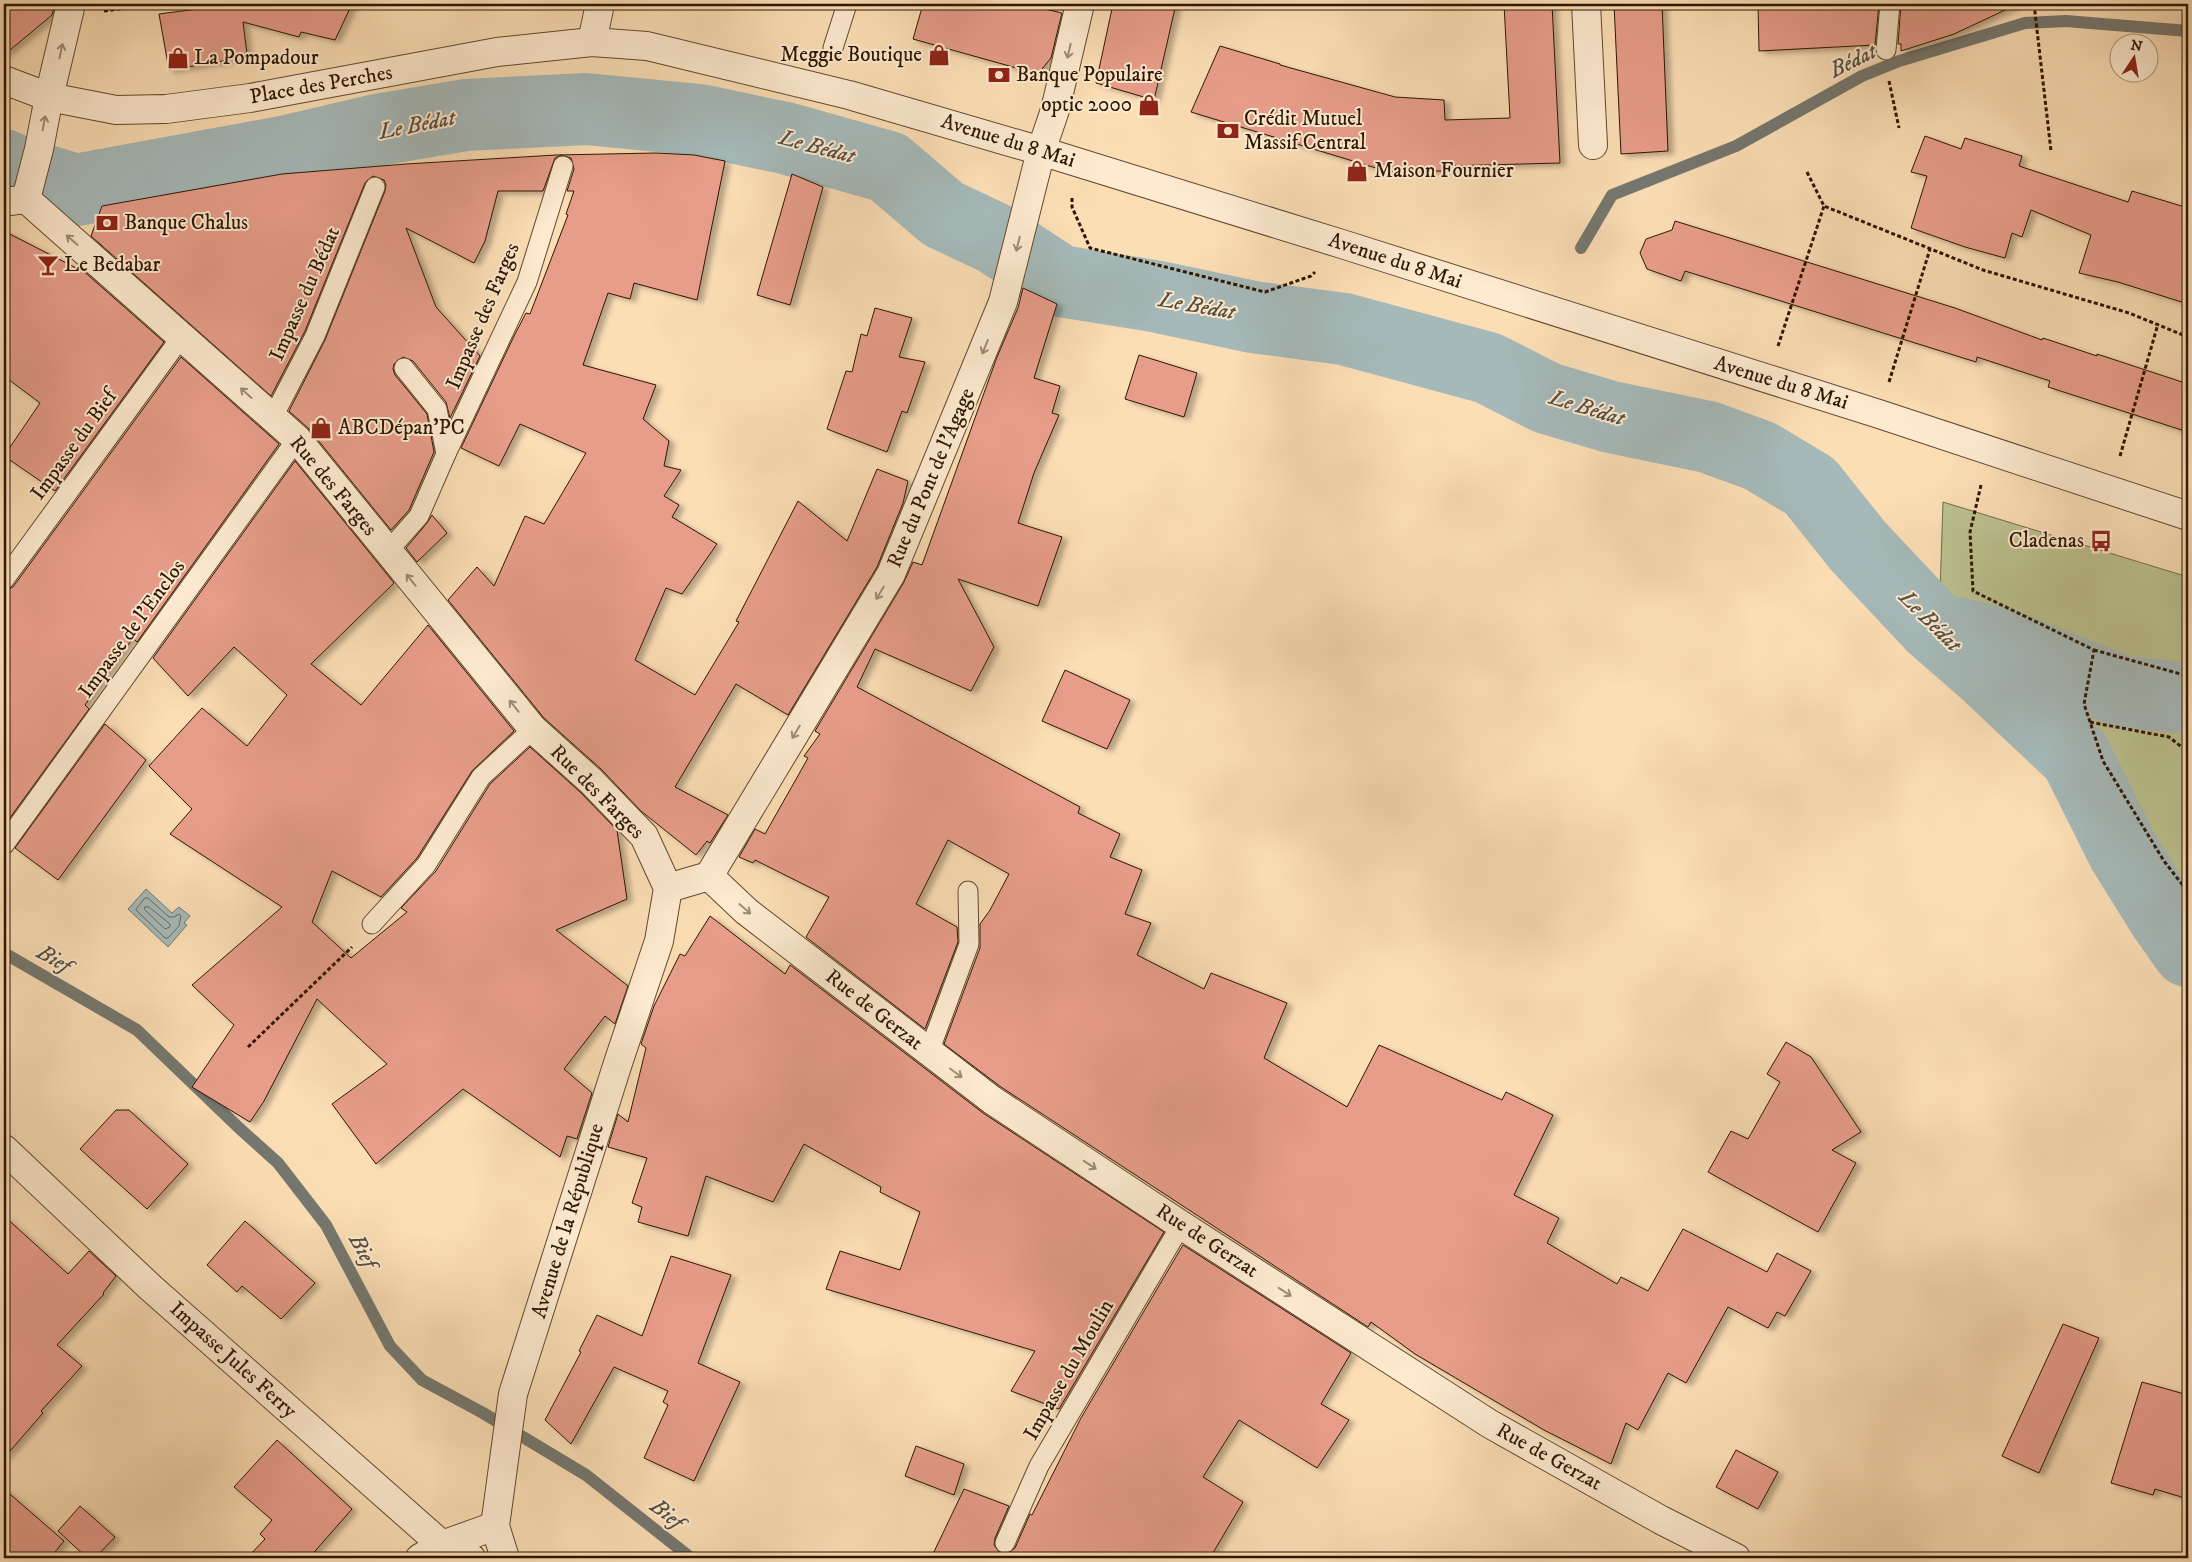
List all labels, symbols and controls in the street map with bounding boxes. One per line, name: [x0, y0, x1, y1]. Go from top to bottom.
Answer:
north arrow: [2110, 32, 2160, 82]
text: N: [2129, 36, 2144, 56]
water label: Bédat: [1824, 38, 1882, 84]
place label: Meggie Boutique: [780, 42, 922, 68]
shop icon: Meggie Boutique: [926, 42, 952, 68]
one-way arrow: [57, 43, 66, 59]
one-way arrow: [1064, 43, 1073, 59]
shop icon: La Pompadour: [165, 45, 191, 71]
place label: La Pompadour: [194, 45, 319, 71]
street label: Place des Perches: [248, 60, 394, 110]
bank icon: Banque Populaire: [986, 62, 1012, 88]
place label: Banque Populaire: [1016, 62, 1163, 88]
place label: optic 2000: [1041, 92, 1132, 118]
shop icon: optic 2000: [1136, 92, 1162, 118]
water label: Le Bédat: [375, 104, 459, 146]
place label: Crédit Mutuel Massif Central: [1244, 106, 1367, 156]
street label: Avenue du 8 Mai: [938, 108, 1078, 174]
one-way arrow: [40, 116, 50, 132]
bank icon: Crédit Mutuel Massif Central: [1215, 118, 1241, 144]
water label: Le Bédat: [774, 124, 859, 170]
shop icon: Maison Fournier: [1344, 158, 1370, 184]
place label: Maison Fournier: [1374, 158, 1514, 184]
bank icon: Banque Chalus: [94, 210, 120, 236]
place label: Banque Chalus: [124, 210, 248, 236]
street label: Impasse du Bédat: [264, 223, 346, 365]
street label: Avenue du 8 Mai: [1325, 227, 1465, 295]
one-way arrow: [65, 234, 78, 245]
one-way arrow: [1013, 236, 1022, 252]
street label: Impasse des Farges: [440, 239, 526, 393]
bar icon: Le Bedabar: [35, 252, 61, 278]
place label: Le Bedabar: [64, 252, 160, 278]
water label: Le Bédat: [1155, 286, 1238, 326]
one-way arrow: [979, 339, 989, 354]
street label: Avenue du 8 Mai: [1711, 350, 1851, 416]
street label: Impasse du Bief: [25, 382, 125, 505]
water label: Le Bédat: [1544, 383, 1629, 433]
street label: Rue du Pont de l'Agage: [881, 384, 981, 572]
one-way arrow: [240, 387, 253, 399]
shop icon: ABCDépan'PC: [308, 415, 334, 441]
place label: ABCDépan'PC: [338, 415, 465, 441]
street label: Rue des Farges: [284, 431, 382, 541]
place label: Cladenas: [2009, 528, 2084, 554]
bus stop icon: Cladenas: [2088, 528, 2114, 554]
street label: Impasse de l'Enclos: [73, 555, 191, 703]
one-way arrow: [406, 574, 417, 587]
water label: Le Bédat: [1892, 583, 1968, 659]
one-way arrow: [874, 585, 884, 599]
one-way arrow: [509, 700, 520, 713]
one-way arrow: [790, 724, 800, 738]
street label: Rue des Farges: [544, 739, 650, 845]
one-way arrow: [738, 903, 751, 915]
water label: Bief: [31, 938, 80, 982]
street label: Rue de Gerzat: [820, 964, 928, 1056]
one-way arrow: [949, 1067, 962, 1078]
street label: Avenue de la République: [526, 1120, 610, 1322]
one-way arrow: [1083, 1160, 1097, 1170]
street label: Rue de Gerzat: [1151, 1198, 1263, 1284]
water label: Bief: [342, 1228, 385, 1277]
one-way arrow: [1277, 1287, 1291, 1297]
street label: Impasse du Moulin: [1018, 1295, 1120, 1445]
street label: Impasse Jules Ferry: [164, 1296, 303, 1425]
street label: Rue de Gerzat: [1492, 1417, 1607, 1497]
water label: Bief: [644, 1492, 693, 1538]

